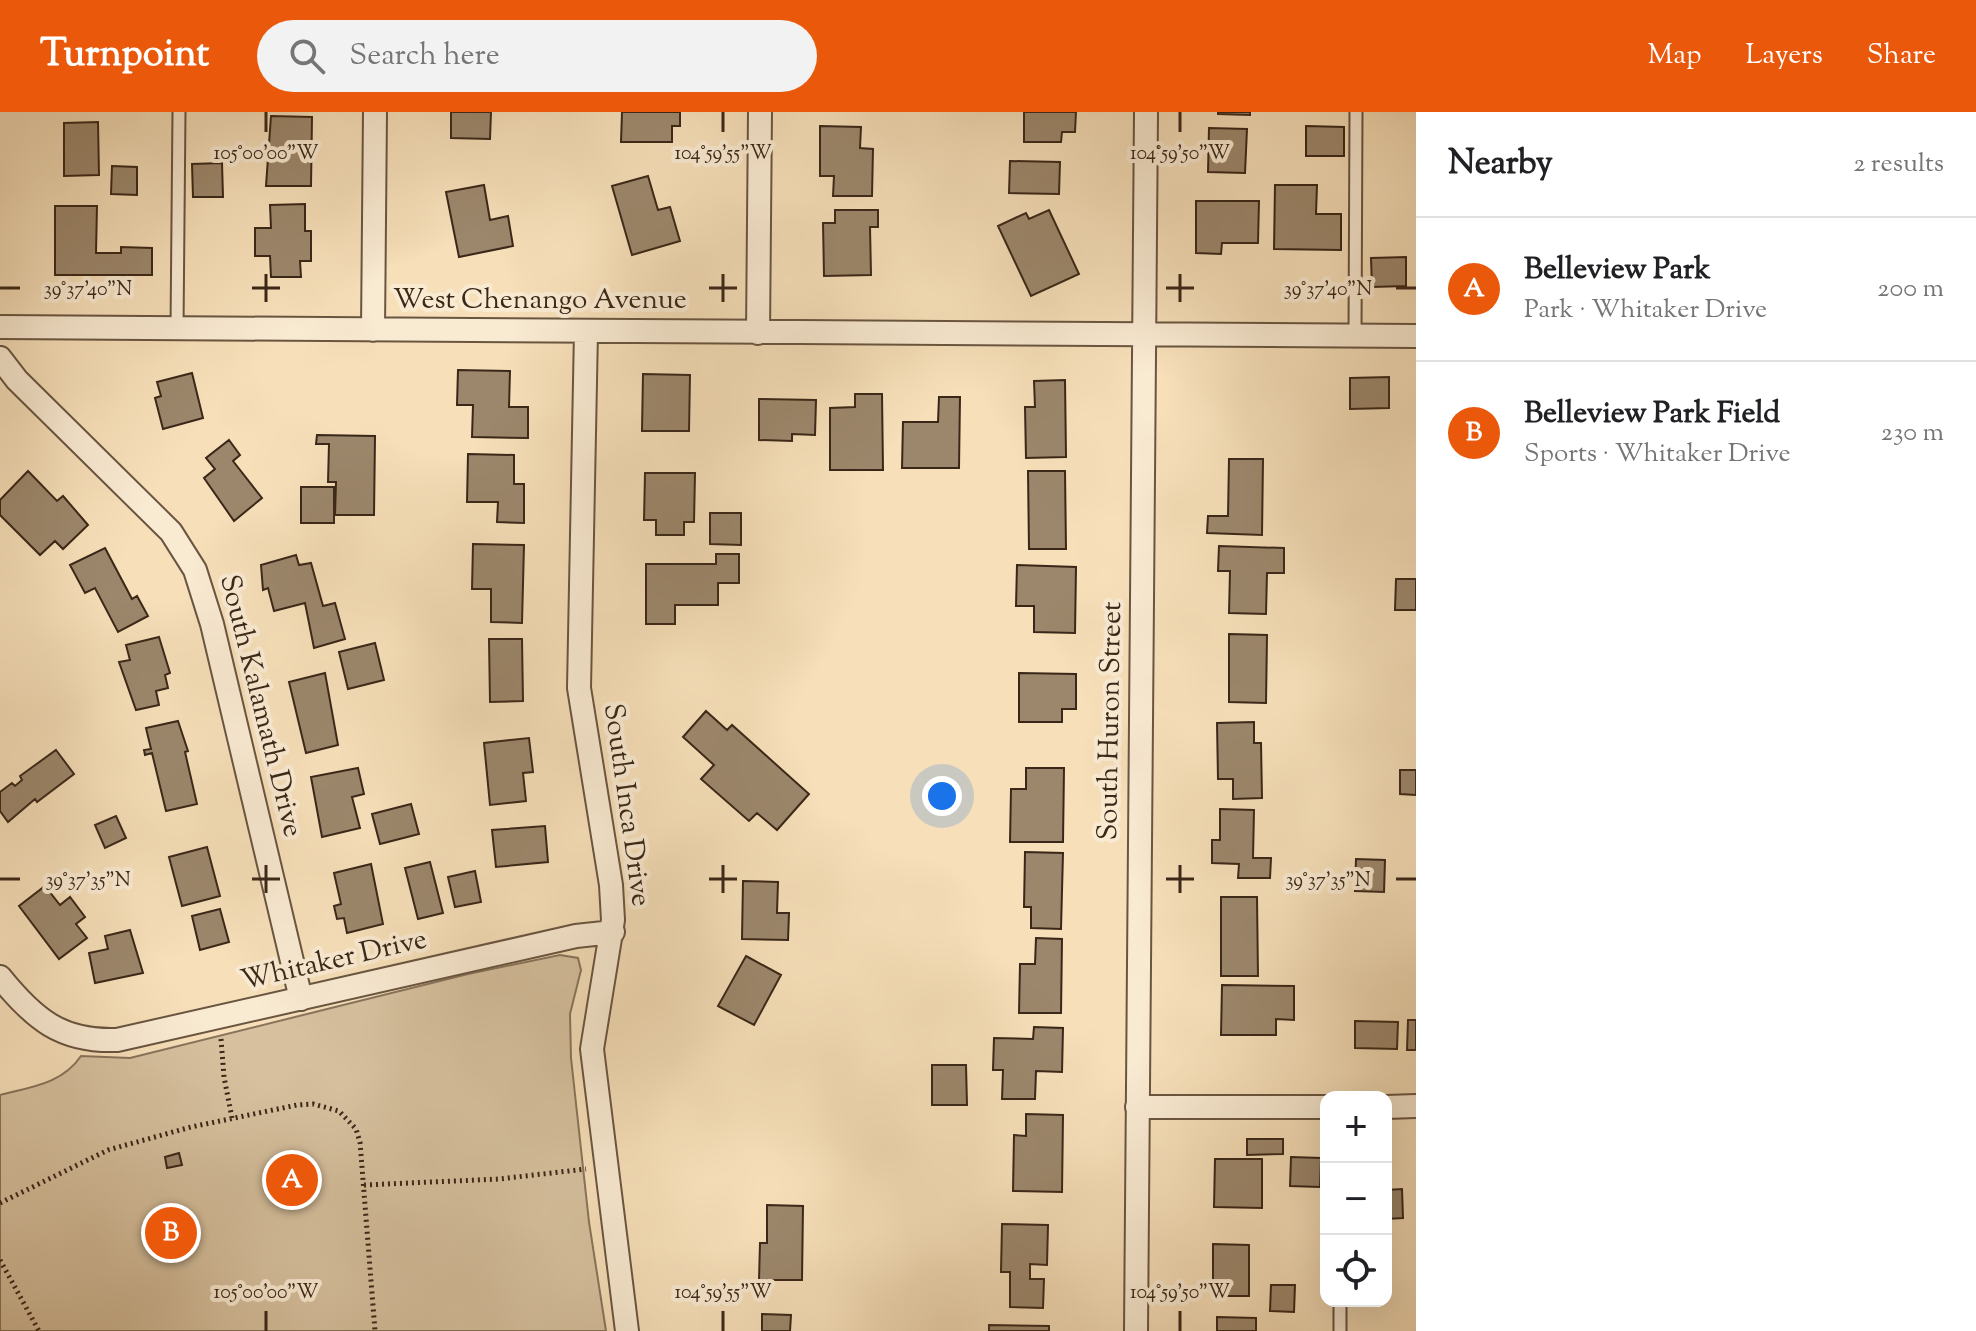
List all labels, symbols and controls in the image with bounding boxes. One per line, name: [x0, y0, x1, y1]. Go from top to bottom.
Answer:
search box: [257, 20, 817, 92]
text: Turnpoint: [40, 29, 209, 83]
icon: search: [285, 34, 329, 78]
text: Search here: [349, 35, 500, 78]
text: Map: [1648, 36, 1701, 76]
text: Layers: [1745, 36, 1823, 76]
text: Share: [1867, 36, 1936, 76]
text: 105°00'00"W: [214, 140, 318, 169]
text: 104°59'55"W: [674, 140, 772, 169]
text: 104°59'50"W: [1130, 140, 1230, 169]
text: Nearby: [1448, 140, 1553, 189]
text: 2 results: [1853, 146, 1944, 183]
text: Belleview Park: [1524, 249, 1710, 292]
text: A: [1463, 271, 1485, 308]
text: 200 m: [1877, 271, 1944, 308]
text: 39°37'40"N: [44, 276, 132, 305]
text: 39°37'40"N: [1284, 276, 1372, 305]
street label: West Chenango Avenue: [393, 281, 687, 321]
text: Park · Whitaker Drive: [1524, 292, 1767, 329]
text: Belleview Park Field: [1524, 393, 1780, 436]
text: B: [1466, 415, 1482, 452]
text: 230 m: [1881, 415, 1944, 452]
text: Sports · Whitaker Drive: [1524, 436, 1791, 473]
street label: South Kalamath Drive: [208, 571, 312, 841]
street label: South Huron Street: [1089, 601, 1133, 841]
street label: South Inca Drive: [592, 701, 660, 909]
your location: [922, 776, 962, 816]
text: 39°37'35"N: [45, 867, 131, 896]
text: 39°37'35"N: [1285, 867, 1371, 896]
street label: Whitaker Drive: [237, 920, 431, 1002]
map controls: [1320, 1091, 1392, 1307]
button: +: [1320, 1091, 1392, 1163]
pin: A: [266, 1150, 318, 1210]
button: −: [1320, 1163, 1392, 1235]
pin: B: [145, 1203, 197, 1263]
button: locate: [1320, 1235, 1392, 1307]
text: 105°00'00"W: [214, 1279, 318, 1308]
text: 104°59'55"W: [674, 1279, 772, 1308]
text: 104°59'50"W: [1130, 1279, 1230, 1308]

